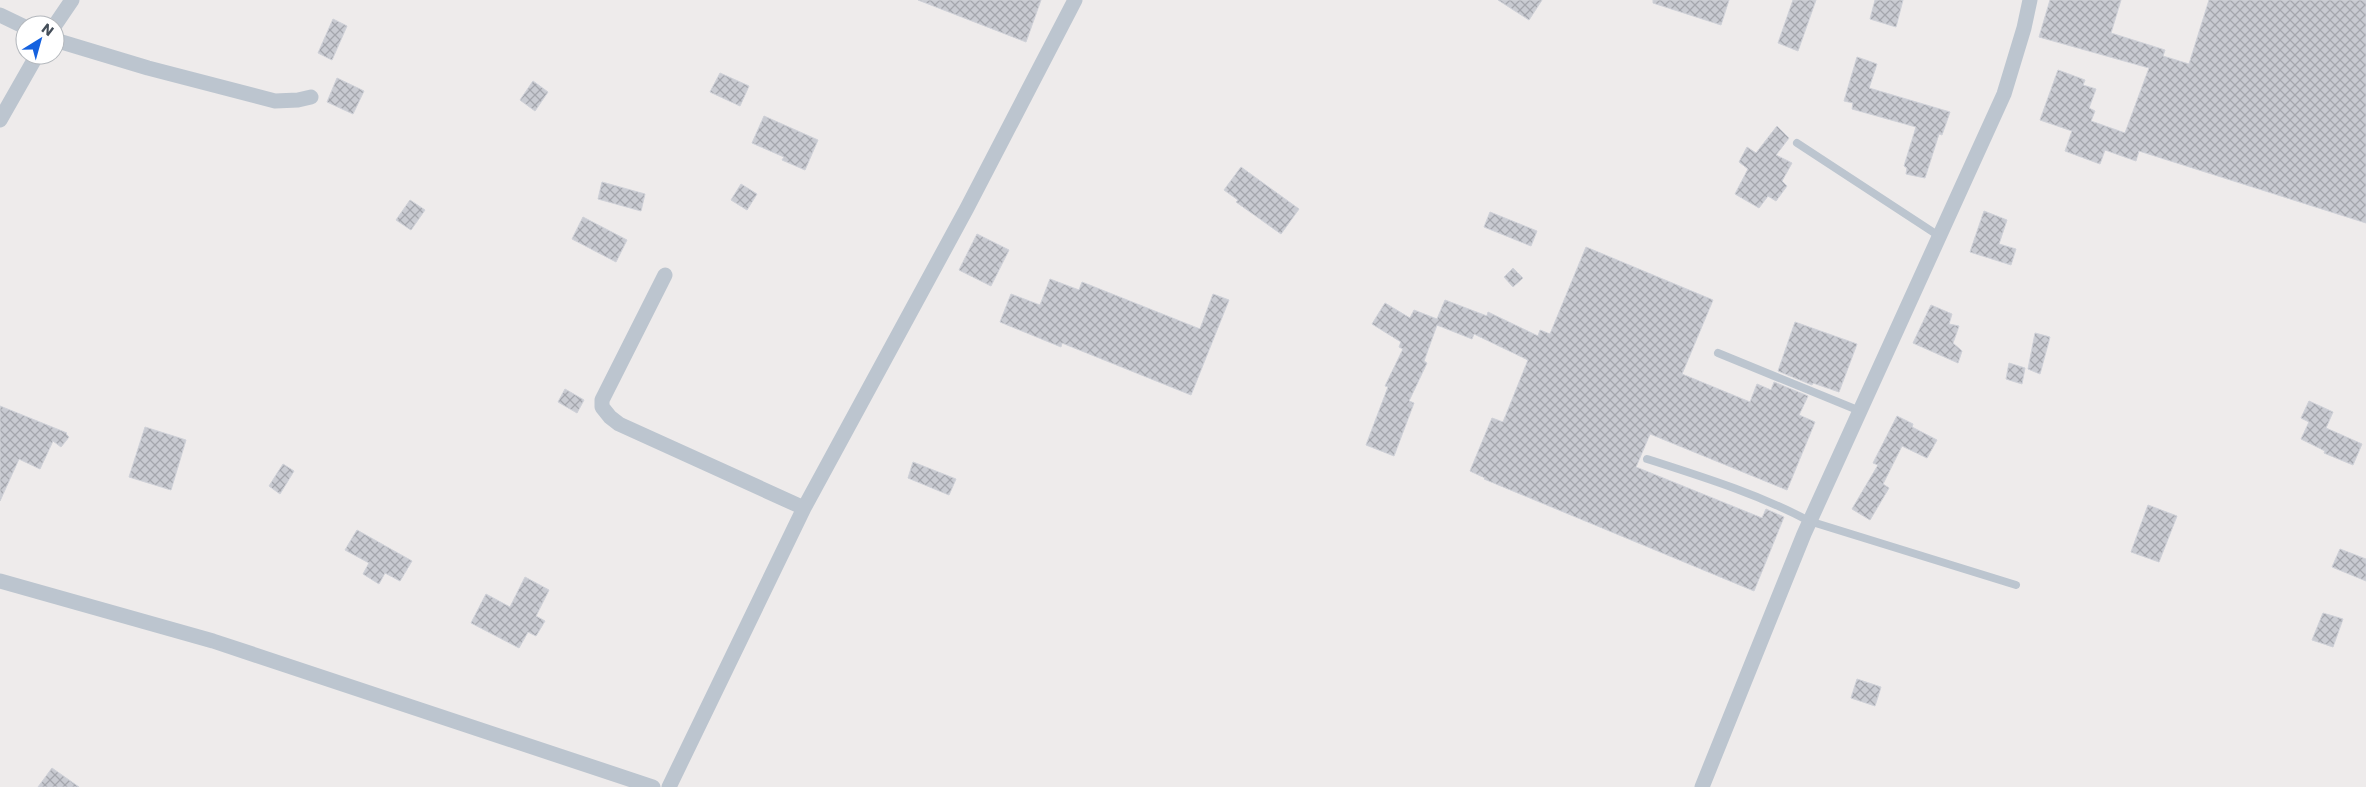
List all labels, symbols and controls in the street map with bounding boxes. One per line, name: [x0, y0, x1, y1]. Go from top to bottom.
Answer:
north arrow: [15, 15, 65, 65]
text: N: [38, 18, 58, 41]

